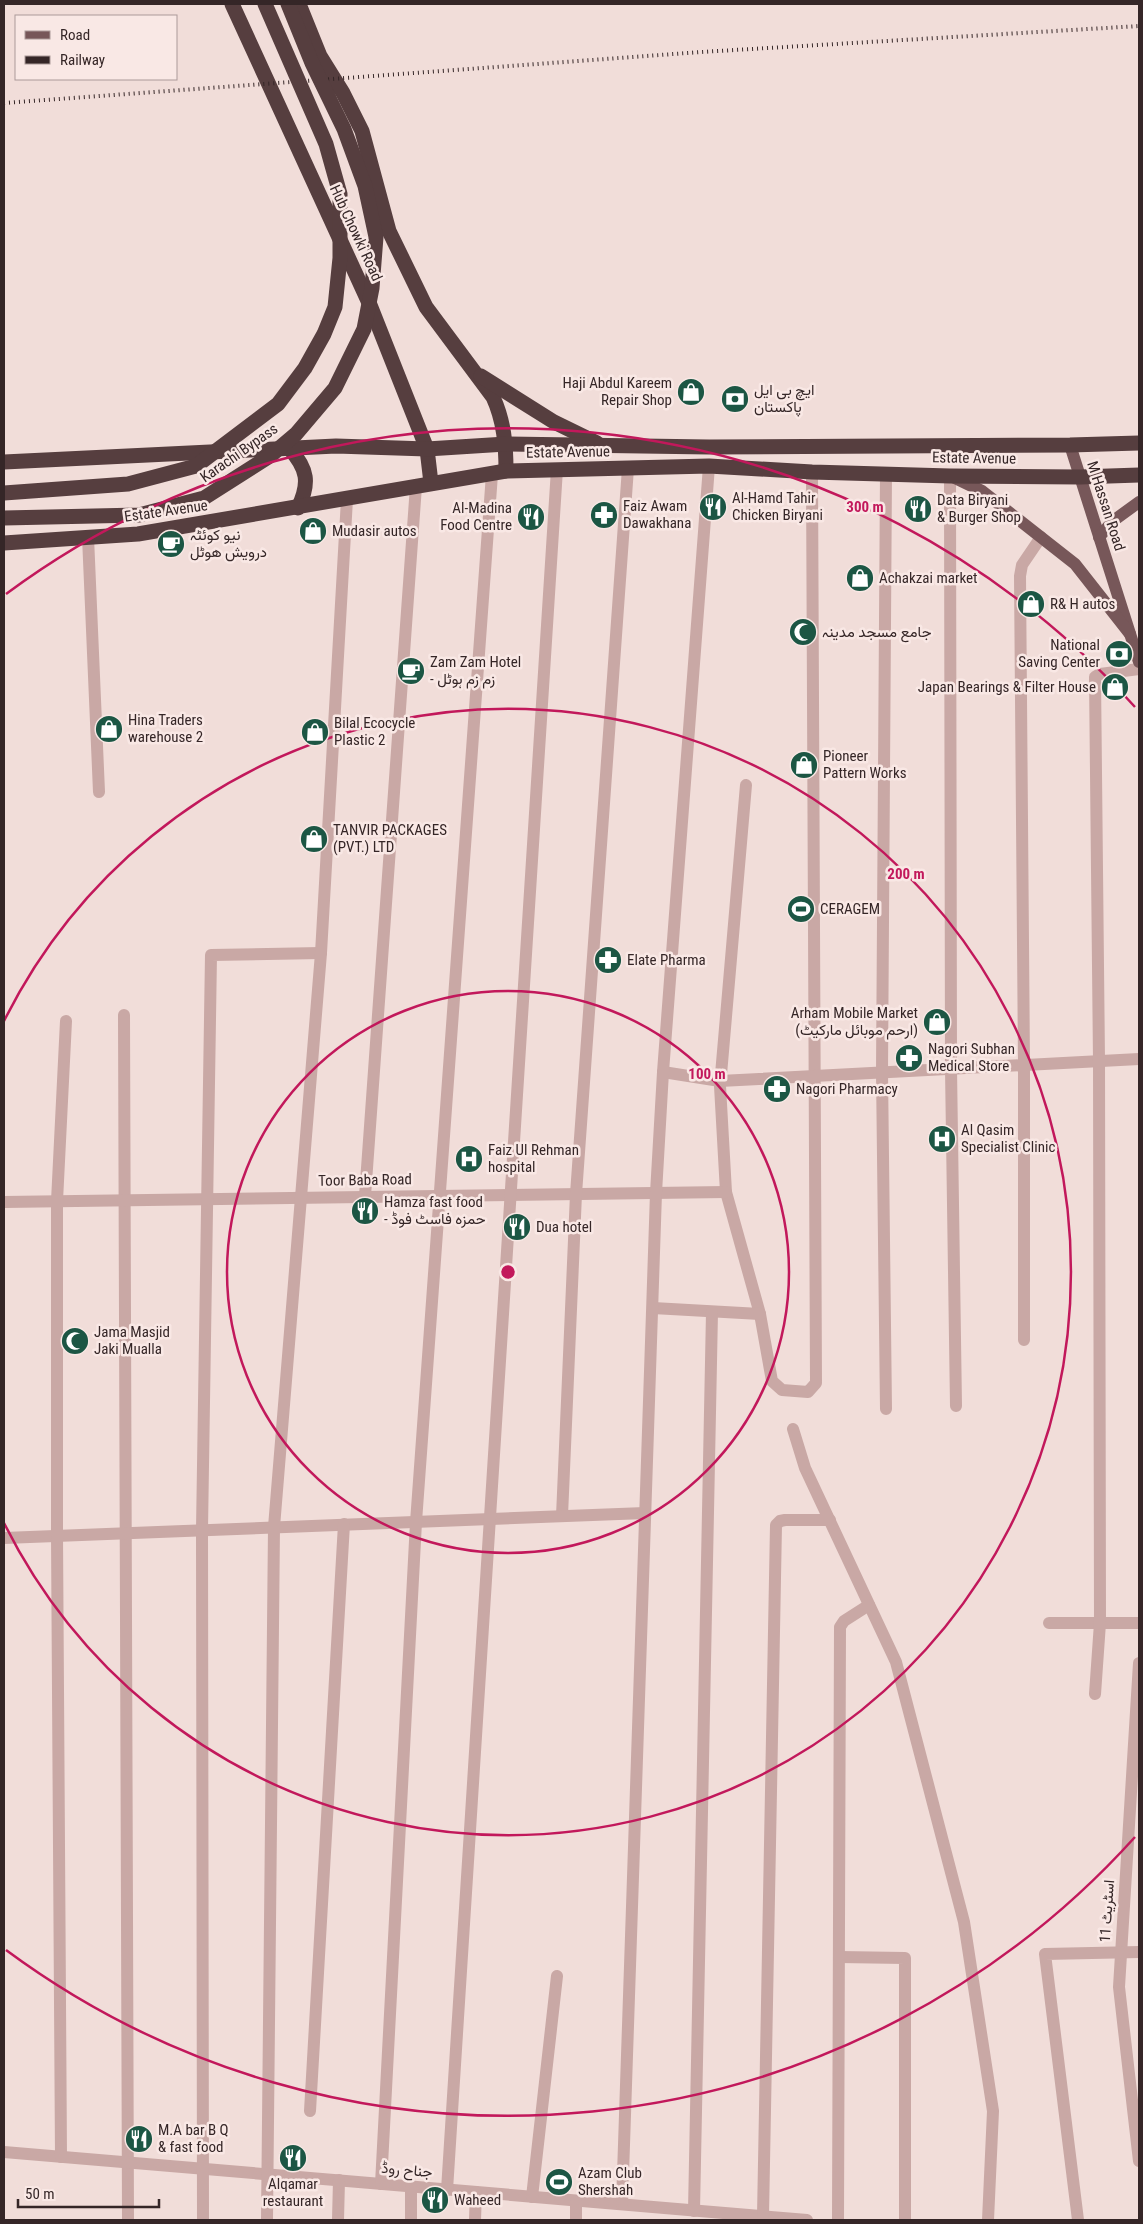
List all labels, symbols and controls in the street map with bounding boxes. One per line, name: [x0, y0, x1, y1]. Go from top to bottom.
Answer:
legend: [15, 15, 178, 80]
text: Road: [60, 26, 90, 44]
text: Railway: [60, 51, 105, 69]
street label: Hub Chowki Road: [326, 182, 386, 284]
place label: Haji Abdul Kareem Repair Shop: [562, 374, 672, 409]
shop icon: Haji Abdul Kareem Repair Shop: [676, 377, 706, 407]
place label: ایچ بی ایل پاکستان: [754, 381, 814, 417]
bank icon: ایچ بی ایل پاکستان: [720, 384, 750, 414]
street label: Karachi Bypass: [197, 420, 281, 486]
street label: Estate Avenue: [526, 442, 610, 462]
street label: Estate Avenue: [932, 448, 1016, 468]
street label: M Hassan Road: [1083, 459, 1129, 553]
place label: Al-Hamd Tahir Chicken Biryani: [732, 489, 823, 524]
place label: Data Biryani & Burger Shop: [937, 491, 1021, 526]
restaurant icon: Al-Hamd Tahir Chicken Biryani: [698, 492, 728, 522]
restaurant icon: Data Biryani & Burger Shop: [903, 494, 933, 524]
street label: Estate Avenue: [123, 496, 209, 526]
place label: Faiz Awam Dawakhana: [623, 497, 691, 532]
text: 300 m: [846, 498, 884, 516]
place label: Al-Madina Food Centre: [440, 499, 512, 534]
pharmacy icon: Faiz Awam Dawakhana: [589, 500, 619, 530]
restaurant icon: Al-Madina Food Centre: [516, 502, 546, 532]
shop icon: Mudasir autos: [298, 516, 328, 546]
place label: Mudasir autos: [332, 522, 417, 540]
place label: نیو کوئٹہ درویش ھوٹل: [190, 526, 267, 562]
cafe icon: نیو کوئٹہ درویش ھوٹل: [156, 529, 186, 559]
shop icon: Achakzai market: [845, 563, 875, 593]
place label: Achakzai market: [879, 569, 978, 587]
shop icon: R& H autos: [1016, 589, 1046, 619]
place label: R& H autos: [1050, 595, 1116, 613]
mosque icon: جامع مسجد مدینہ: [788, 617, 818, 647]
place label: جامع مسجد مدینہ: [822, 623, 931, 643]
place label: National Saving Center: [1018, 636, 1100, 671]
bank icon: National Saving Center: [1104, 639, 1134, 669]
place label: Zam Zam Hotel - زم زم ہوٹل: [430, 653, 521, 689]
cafe icon: Zam Zam Hotel - زم زم ہوٹل: [396, 656, 426, 686]
shop icon: Japan Bearings & Filter House: [1100, 672, 1130, 702]
place label: Japan Bearings & Filter House: [918, 678, 1096, 696]
place label: Hina Traders warehouse 2: [128, 711, 203, 746]
shop icon: Hina Traders warehouse 2: [94, 714, 124, 744]
place label: Bilal Ecocycle Plastic 2: [334, 714, 415, 749]
shop icon: Bilal Ecocycle Plastic 2: [300, 717, 330, 747]
place label: Pioneer Pattern Works: [823, 747, 907, 782]
shop icon: Pioneer Pattern Works: [789, 750, 819, 780]
place label: TANVIR PACKAGES (PVT.) LTD: [333, 821, 447, 856]
shop icon: TANVIR PACKAGES (PVT.) LTD: [299, 824, 329, 854]
text: 200 m: [887, 865, 925, 883]
sports icon: CERAGEM: [786, 894, 816, 924]
place label: CERAGEM: [820, 900, 880, 918]
pharmacy icon: Elate Pharma: [593, 945, 623, 975]
place label: Elate Pharma: [627, 951, 706, 969]
place label: Arham Mobile Market (ارحم موبائل مارکیٹ): [791, 1004, 918, 1040]
shop icon: Arham Mobile Market (ارحم موبائل مارکیٹ): [922, 1007, 952, 1037]
place label: Nagori Subhan Medical Store: [928, 1040, 1015, 1075]
pharmacy icon: Nagori Subhan Medical Store: [894, 1043, 924, 1073]
text: 100 m: [688, 1065, 726, 1083]
pharmacy icon: Nagori Pharmacy: [762, 1074, 792, 1104]
place label: Nagori Pharmacy: [796, 1080, 898, 1098]
place label: Al Qasim Specialist Clinic: [961, 1121, 1055, 1156]
hospital icon: Al Qasim Specialist Clinic: [927, 1124, 957, 1154]
place label: Faiz Ul Rehman hospital: [488, 1141, 579, 1176]
hospital icon: Faiz Ul Rehman hospital: [454, 1144, 484, 1174]
street label: Toor Baba Road: [318, 1170, 412, 1190]
place label: Hamza fast food - حمزہ فاسٹ فوڈ: [384, 1193, 486, 1228]
restaurant icon: Hamza fast food - حمزہ فاسٹ فوڈ: [350, 1196, 380, 1226]
restaurant icon: Dua hotel: [502, 1212, 532, 1242]
place label: Dua hotel: [536, 1218, 592, 1236]
centre of rings: [499, 1263, 517, 1281]
place label: Jama Masjid Jaki Mualla: [94, 1323, 170, 1358]
mosque icon: Jama Masjid Jaki Mualla: [60, 1326, 90, 1356]
street label: اسٹریٹ 11: [1096, 1879, 1118, 1943]
place label: M.A bar B Q & fast food: [158, 2121, 229, 2156]
restaurant icon: M.A bar B Q & fast food: [124, 2124, 154, 2154]
restaurant icon: Alqamar restaurant: [278, 2143, 308, 2173]
street label: جناح روڈ: [381, 2159, 433, 2183]
place label: Azam Club Shershah: [578, 2164, 642, 2199]
sports icon: Azam Club Shershah: [544, 2167, 574, 2197]
place label: Alqamar restaurant: [263, 2175, 323, 2210]
scale bar: [18, 2176, 159, 2208]
text: 50 m: [25, 2185, 55, 2203]
restaurant icon: Waheed: [420, 2185, 450, 2215]
place label: Waheed: [454, 2191, 501, 2209]

